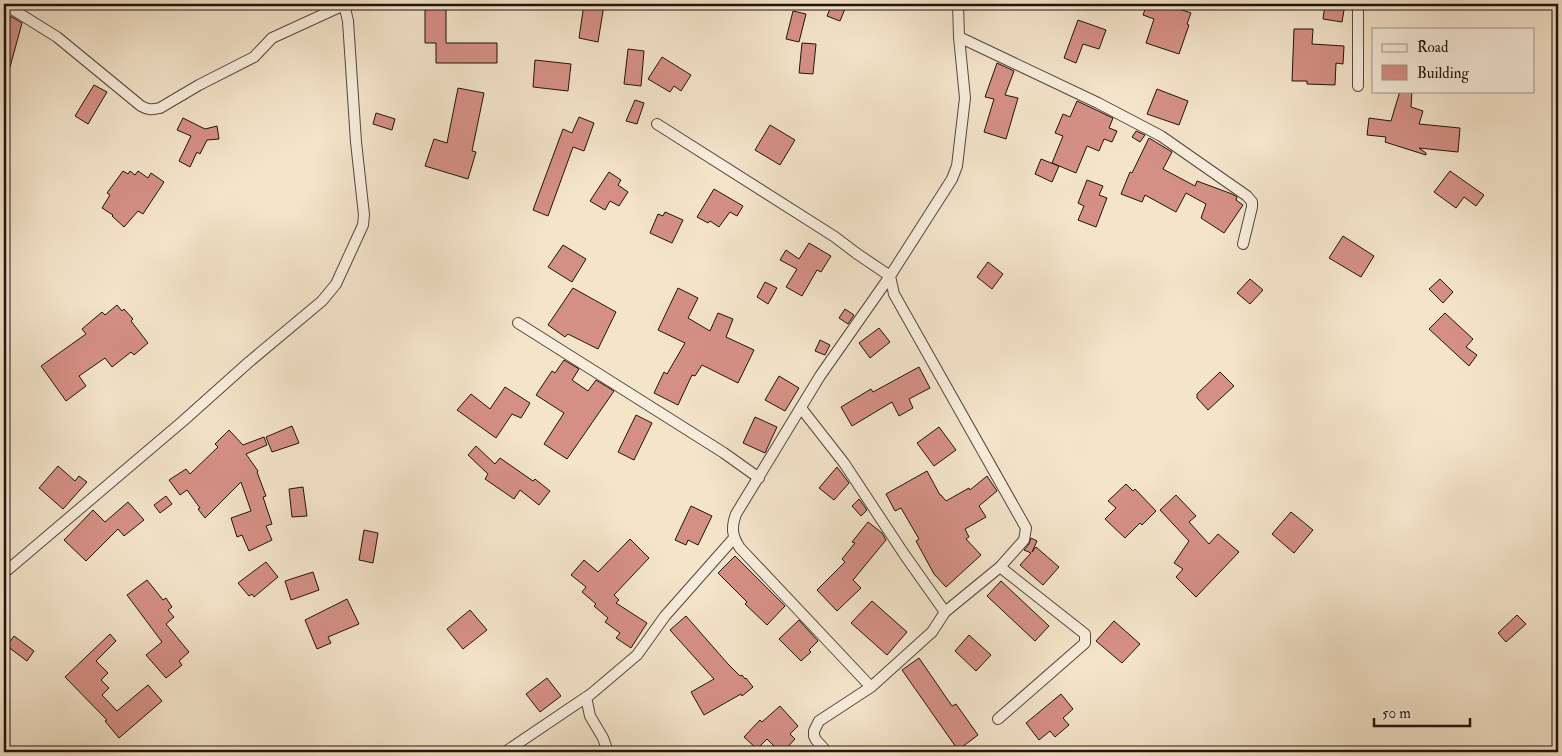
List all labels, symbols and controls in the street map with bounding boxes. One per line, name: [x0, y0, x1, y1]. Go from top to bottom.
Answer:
legend: [1372, 28, 1534, 92]
text: Road: [1417, 38, 1449, 57]
text: Building: [1417, 64, 1469, 83]
scale bar: [1374, 696, 1471, 728]
text: 50 m: [1382, 704, 1411, 723]

